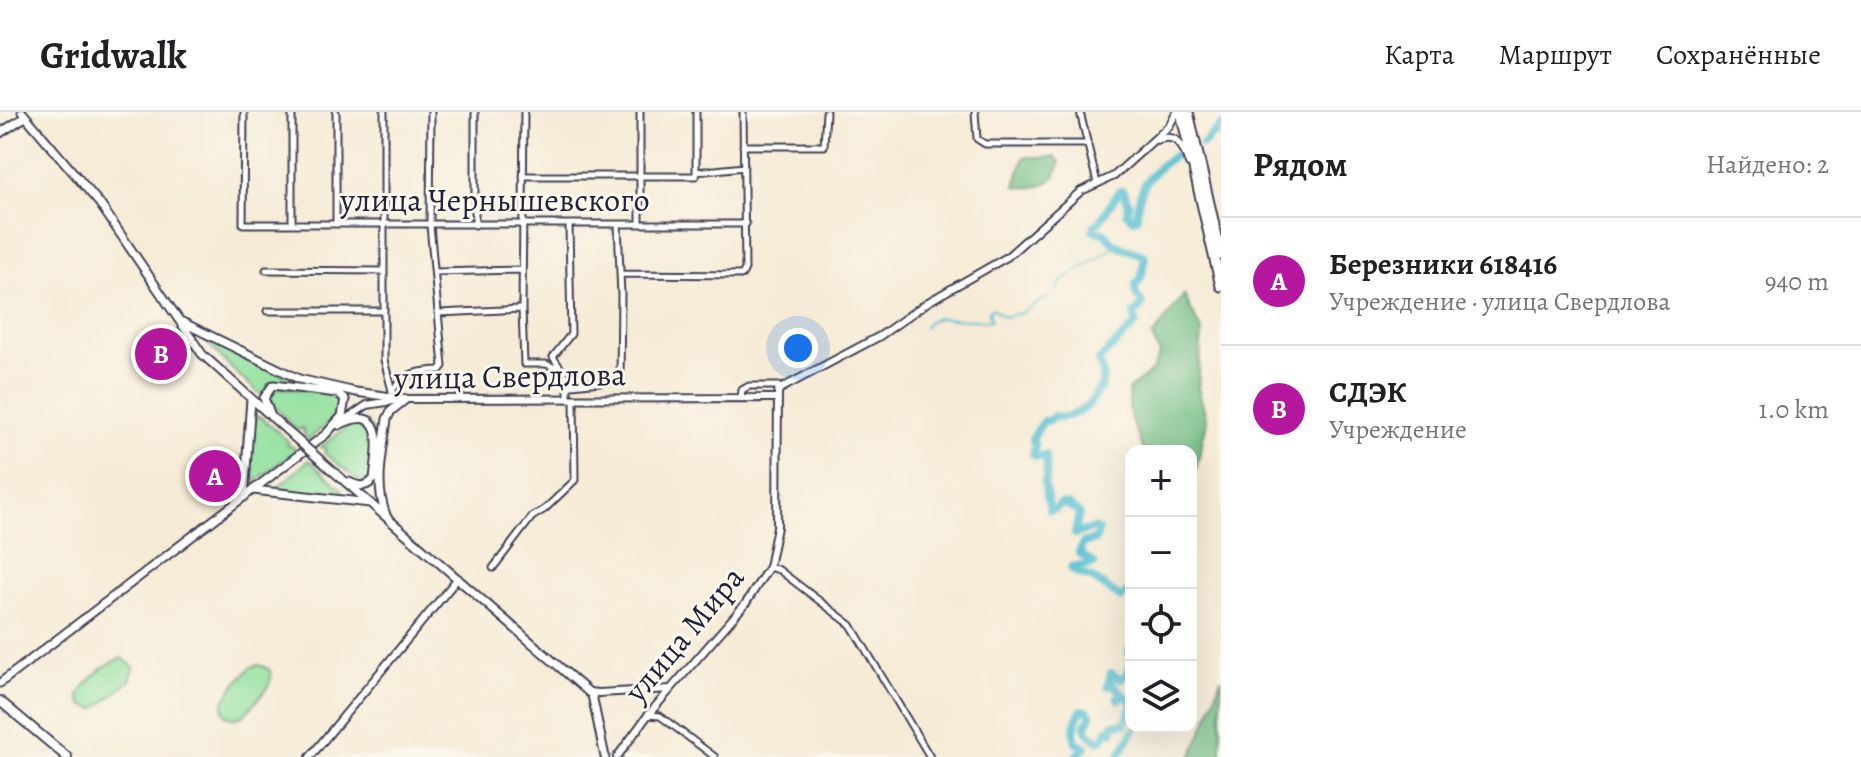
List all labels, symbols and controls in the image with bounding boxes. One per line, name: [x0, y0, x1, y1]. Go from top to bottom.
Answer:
text: Gridwalk: [40, 29, 187, 81]
text: Карта: [1384, 36, 1455, 74]
text: Маршрут: [1499, 36, 1612, 74]
text: Сохранённые: [1656, 36, 1821, 74]
text: Рядом: [1253, 141, 1347, 188]
text: Найдено: 2: [1706, 147, 1829, 182]
street label: улица Чернышевского: [339, 178, 650, 222]
text: Березники 618416: [1329, 244, 1557, 284]
text: A: [1271, 264, 1287, 299]
text: 940 m: [1765, 264, 1829, 299]
text: Учреждение · улица Свердлова: [1329, 284, 1671, 319]
pin: B: [135, 324, 187, 384]
your location: [778, 328, 818, 368]
street label: улица Свердлова: [393, 352, 627, 400]
text: СДЭК: [1329, 372, 1407, 412]
text: B: [1271, 392, 1287, 427]
text: 1.0 km: [1759, 392, 1829, 427]
text: Учреждение: [1329, 412, 1467, 447]
map controls: [1125, 445, 1197, 733]
button: +: [1125, 445, 1197, 517]
pin: A: [189, 446, 241, 506]
button: −: [1125, 517, 1197, 589]
street label: улица Мира: [613, 556, 754, 712]
button: locate: [1125, 589, 1197, 661]
button: layers: [1125, 661, 1197, 733]

